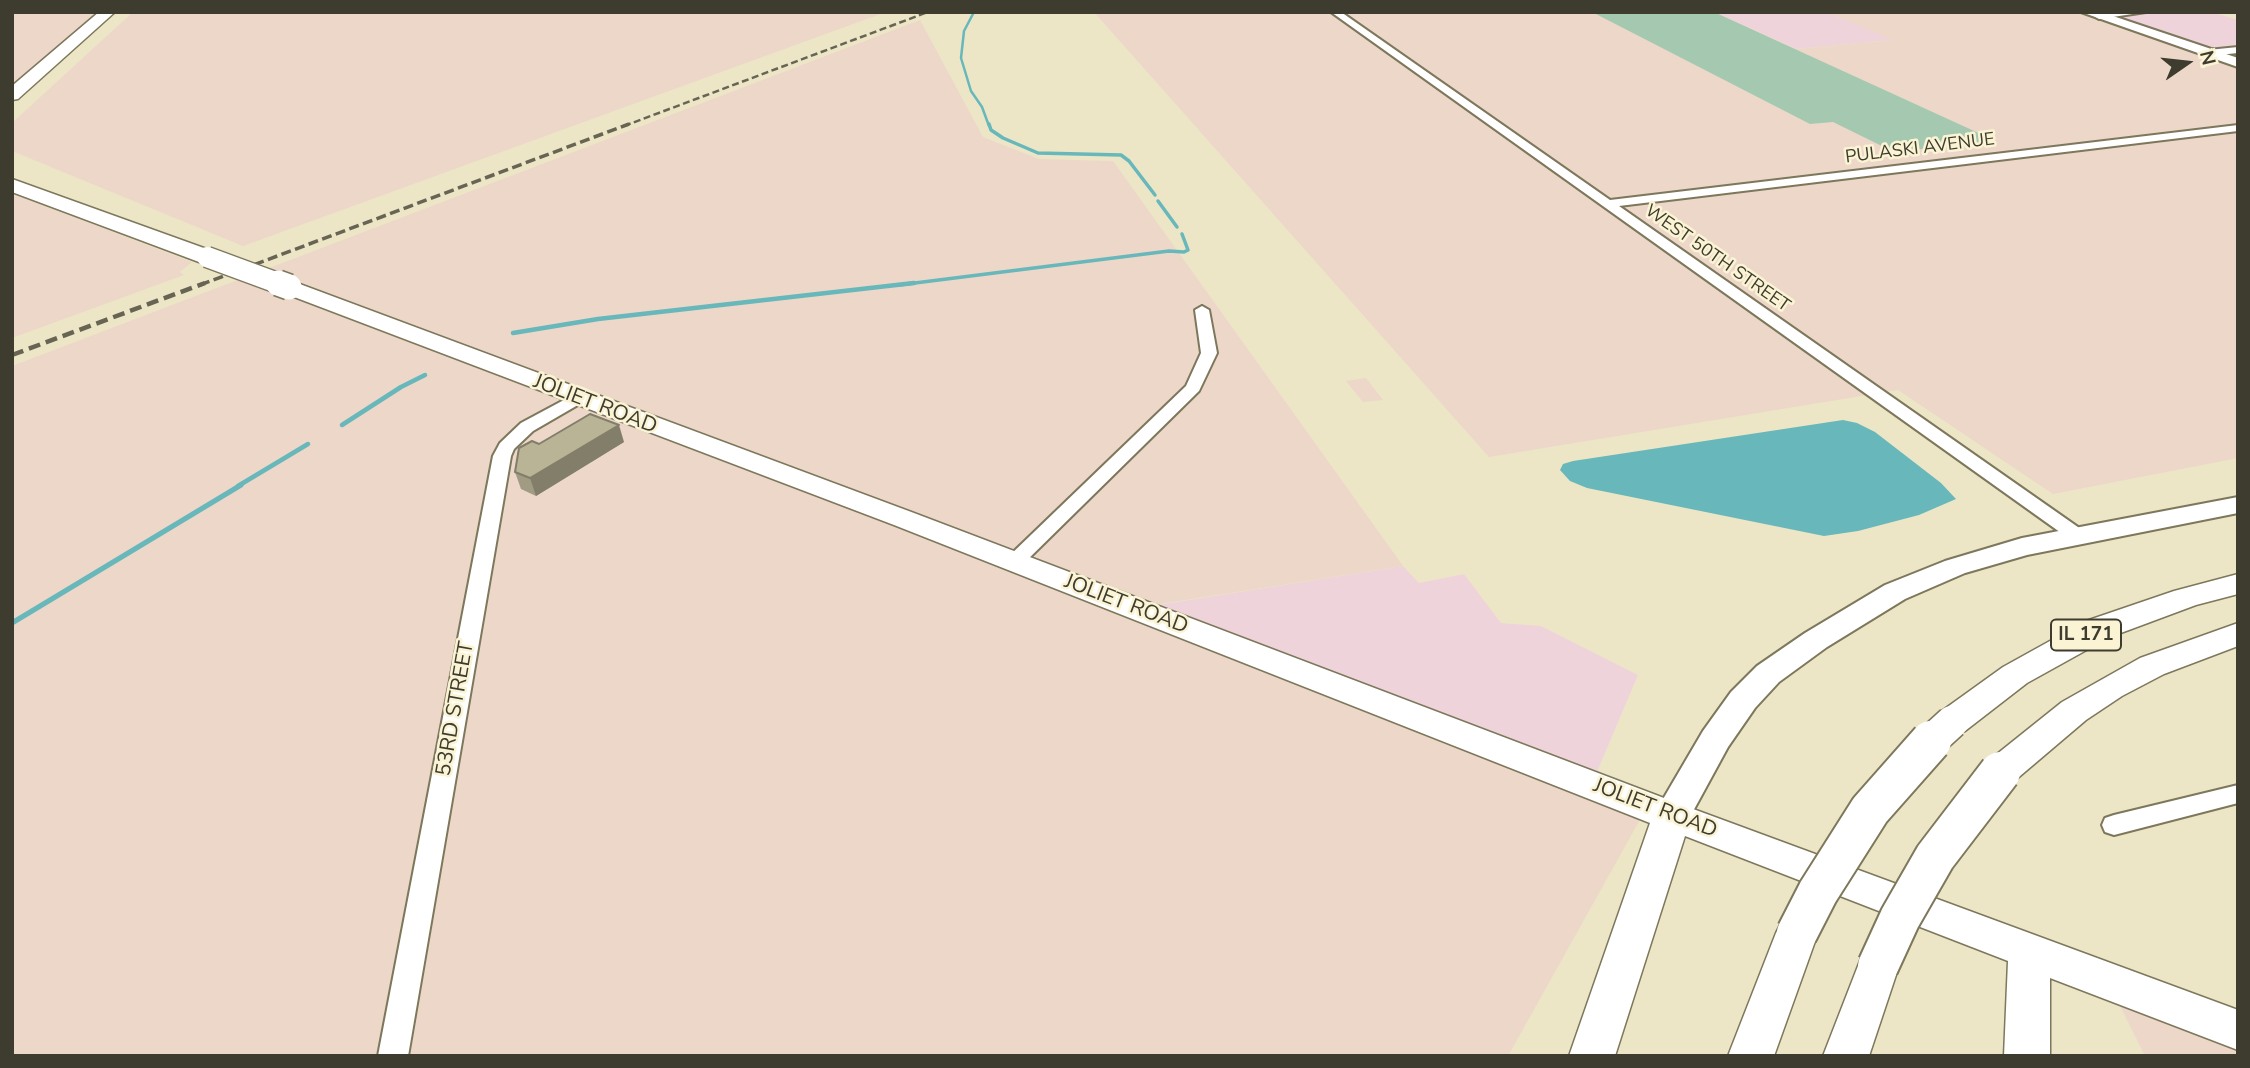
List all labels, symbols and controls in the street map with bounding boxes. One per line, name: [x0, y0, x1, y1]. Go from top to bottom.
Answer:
north arrow: [2152, 28, 2222, 98]
text: N: [2193, 48, 2222, 68]
street label: PULASKI AVENUE: [1844, 129, 1996, 169]
street label: WEST 50TH STREET: [1640, 201, 1794, 317]
street label: JOLIET ROAD: [530, 370, 660, 440]
street label: JOLIET ROAD: [1061, 570, 1191, 640]
road number: IL 171: [2051, 620, 2121, 650]
street label: 53RD STREET: [432, 640, 480, 778]
street label: JOLIET ROAD: [1590, 774, 1720, 844]

